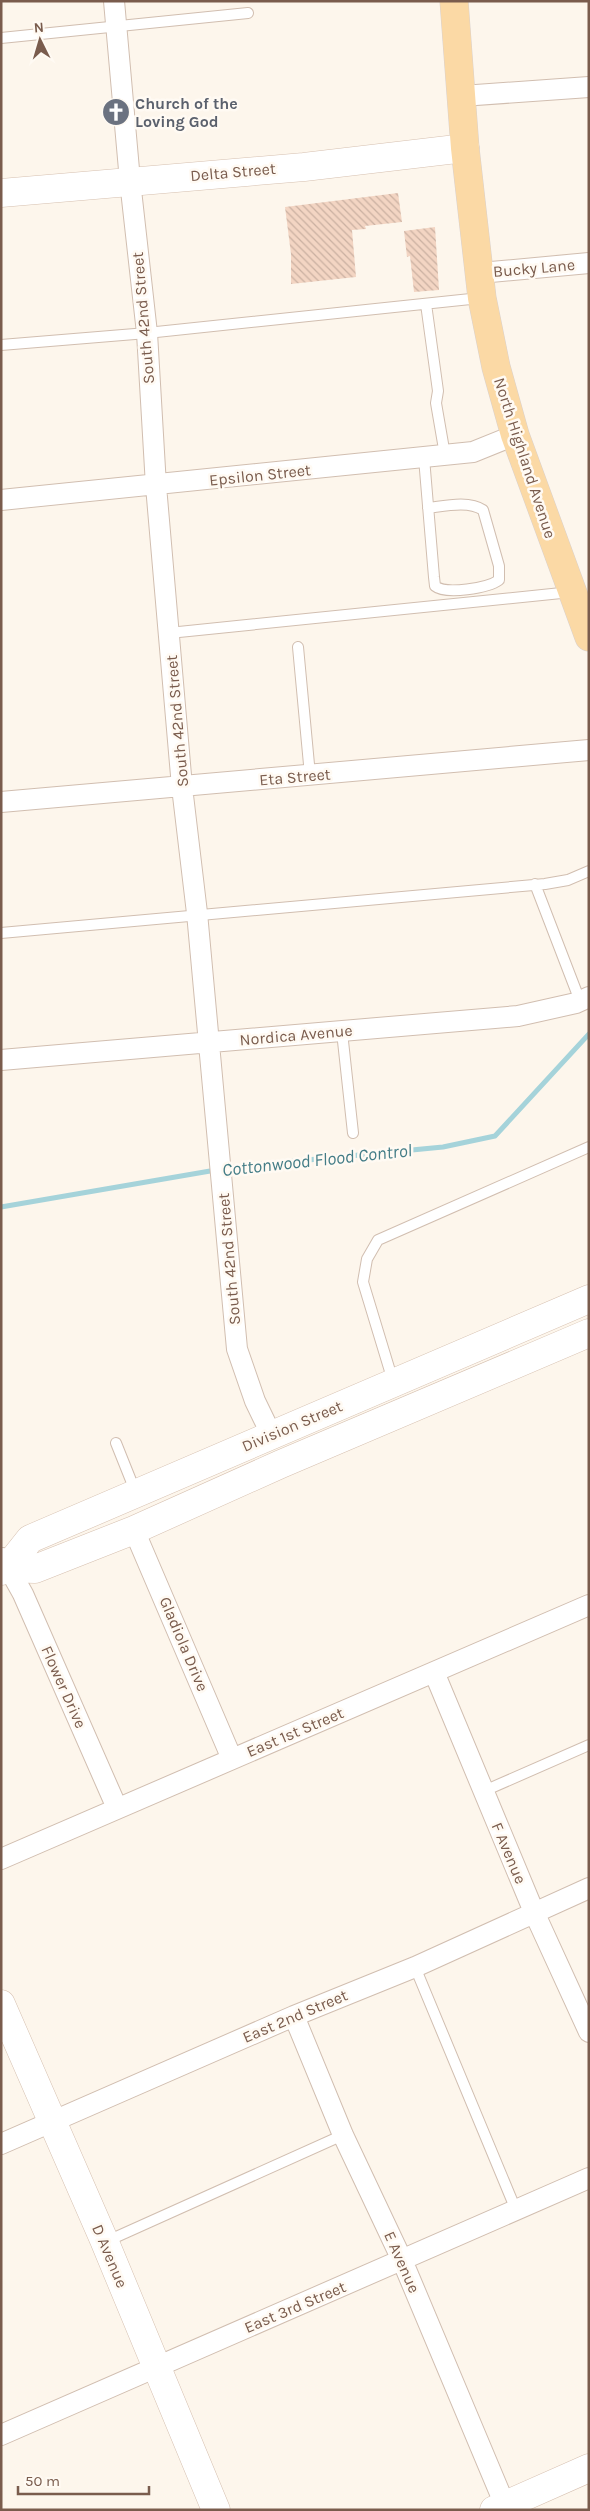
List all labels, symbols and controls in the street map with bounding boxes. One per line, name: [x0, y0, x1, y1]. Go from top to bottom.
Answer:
north arrow: [15, 15, 65, 65]
text: N: [33, 19, 45, 36]
place label: Church of the Loving God: [135, 94, 238, 131]
church icon: Church of the Loving God: [101, 97, 131, 127]
street label: Delta Street: [189, 159, 277, 185]
street label: South 42nd Street: [128, 251, 158, 385]
street label: Bucky Lane: [492, 255, 576, 281]
street label: North Highland Avenue: [490, 375, 560, 541]
street label: Epsilon Street: [208, 460, 312, 490]
street label: South 42nd Street: [162, 654, 192, 788]
street label: Eta Street: [259, 764, 331, 790]
street label: Nordica Avenue: [239, 1021, 353, 1049]
water label: Cottonwood Flood Control: [221, 1139, 413, 1181]
street label: South 42nd Street: [214, 1192, 244, 1326]
street label: Division Street: [239, 1396, 345, 1456]
street label: Gladiola Drive: [156, 1594, 212, 1694]
street label: Flower Drive: [37, 1643, 91, 1731]
street label: East 1st Street: [244, 1703, 346, 1761]
street label: F Avenue: [488, 1819, 530, 1887]
street label: East 2nd Street: [240, 1985, 350, 2047]
street label: D Avenue: [88, 2221, 132, 2291]
street label: E Avenue: [380, 2228, 424, 2296]
street label: East 3rd Street: [241, 2277, 349, 2337]
scale bar: [18, 2464, 149, 2496]
text: 50 m: [25, 2472, 60, 2490]

